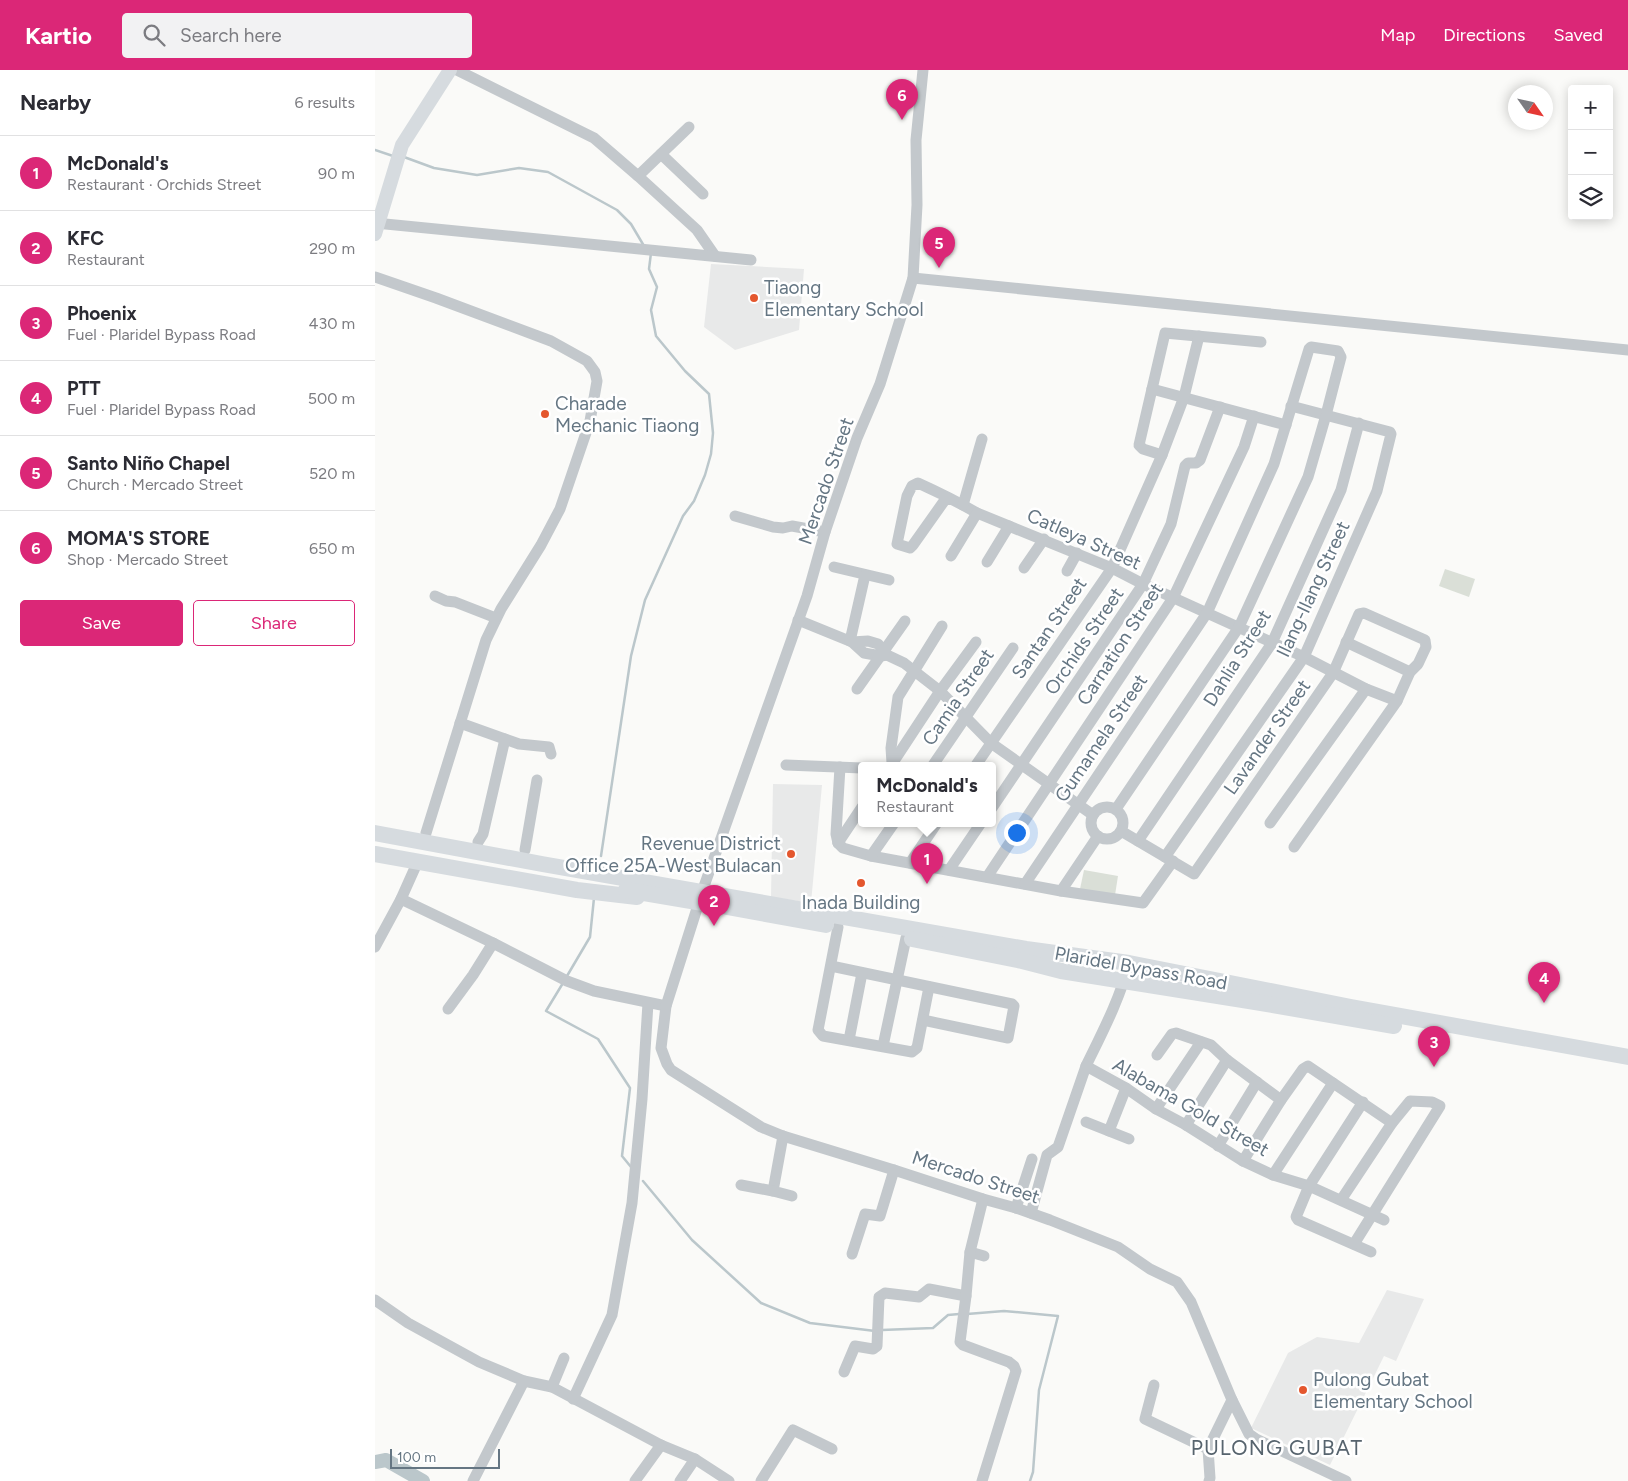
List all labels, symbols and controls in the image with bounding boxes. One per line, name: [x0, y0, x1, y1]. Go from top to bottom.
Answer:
search box: [122, 13, 472, 58]
text: Kartio: [25, 21, 92, 50]
icon: search: [140, 21, 168, 49]
text: Search here: [180, 24, 282, 47]
text: Map: [1380, 24, 1415, 46]
text: Directions: [1443, 24, 1525, 46]
text: Saved: [1553, 24, 1603, 46]
pin: 6: [886, 79, 918, 120]
north arrow: [1508, 85, 1553, 130]
map controls: [1568, 85, 1613, 220]
button: +: [1568, 85, 1613, 130]
text: Nearby: [20, 90, 91, 115]
text: 6 results: [294, 93, 355, 112]
button: −: [1568, 130, 1613, 175]
text: McDonald's: [67, 152, 168, 175]
text: 1: [33, 164, 39, 183]
text: 90 m: [318, 164, 355, 183]
text: Restaurant · Orchids Street: [67, 175, 262, 194]
button: layers: [1568, 175, 1613, 220]
text: KFC: [67, 227, 104, 250]
pin: 5: [923, 227, 955, 268]
text: 2: [31, 239, 41, 258]
text: 290 m: [309, 239, 355, 258]
text: Restaurant: [67, 250, 145, 269]
place label: Tiaong Elementary School: [764, 276, 924, 321]
marker: Tiaong Elementary School: [748, 292, 760, 304]
text: Phoenix: [67, 302, 137, 325]
text: 3: [32, 314, 40, 333]
text: 430 m: [309, 314, 355, 333]
text: Fuel · Plaridel Bypass Road: [67, 325, 256, 344]
text: PTT: [67, 377, 101, 400]
text: 4: [31, 389, 41, 408]
text: 500 m: [308, 389, 355, 408]
place label: Charade Mechanic Tiaong: [555, 392, 699, 437]
text: Fuel · Plaridel Bypass Road: [67, 400, 256, 419]
marker: Charade Mechanic Tiaong: [539, 408, 551, 420]
street label: Mercado Street: [793, 414, 859, 548]
text: Santo Niño Chapel: [67, 452, 230, 475]
text: 5: [31, 464, 41, 483]
text: 520 m: [309, 464, 355, 483]
text: Church · Mercado Street: [67, 475, 243, 494]
street label: Catleya Street: [1023, 504, 1145, 574]
street label: Ilang-Ilang Street: [1271, 517, 1355, 661]
text: MOMA'S STORE: [67, 527, 210, 550]
text: 6: [31, 539, 41, 558]
text: 650 m: [309, 539, 355, 558]
text: Shop · Mercado Street: [67, 550, 228, 569]
street label: Santan Street: [1007, 573, 1091, 683]
street label: Carnation Street: [1072, 579, 1168, 709]
street label: Orchids Street: [1040, 583, 1128, 699]
button: Save: [20, 600, 183, 646]
button: Share: [193, 600, 355, 646]
street label: Dahlia Street: [1198, 605, 1276, 711]
street label: Camia Street: [917, 644, 999, 750]
street label: Gumamela Street: [1050, 670, 1152, 806]
street label: Lavander Street: [1219, 675, 1315, 799]
popup: [858, 762, 996, 827]
text: McDonald's: [876, 774, 978, 797]
text: Restaurant: [876, 797, 954, 816]
your location: [1004, 820, 1030, 846]
place label: Revenue District Office 25A-West Bulacan: [565, 832, 781, 877]
pin: 1: [911, 843, 943, 884]
marker: Revenue District Office 25A-West Bulacan: [785, 848, 797, 860]
marker: Inada Building: [855, 877, 867, 889]
pin: 2: [698, 885, 730, 926]
place label: Inada Building: [801, 891, 921, 914]
street label: Plaridel Bypass Road: [1053, 942, 1229, 994]
pin: 4: [1528, 962, 1560, 1003]
pin: 3: [1418, 1026, 1450, 1067]
street label: Alabama Gold Street: [1109, 1053, 1273, 1161]
street label: Mercado Street: [909, 1146, 1043, 1208]
place label: Pulong Gubat Elementary School: [1313, 1368, 1473, 1413]
marker: Pulong Gubat Elementary School: [1297, 1384, 1309, 1396]
district label: PULONG GUBAT: [1191, 1435, 1363, 1460]
scale bar: [390, 1446, 500, 1469]
text: 100 m: [397, 1449, 436, 1466]

